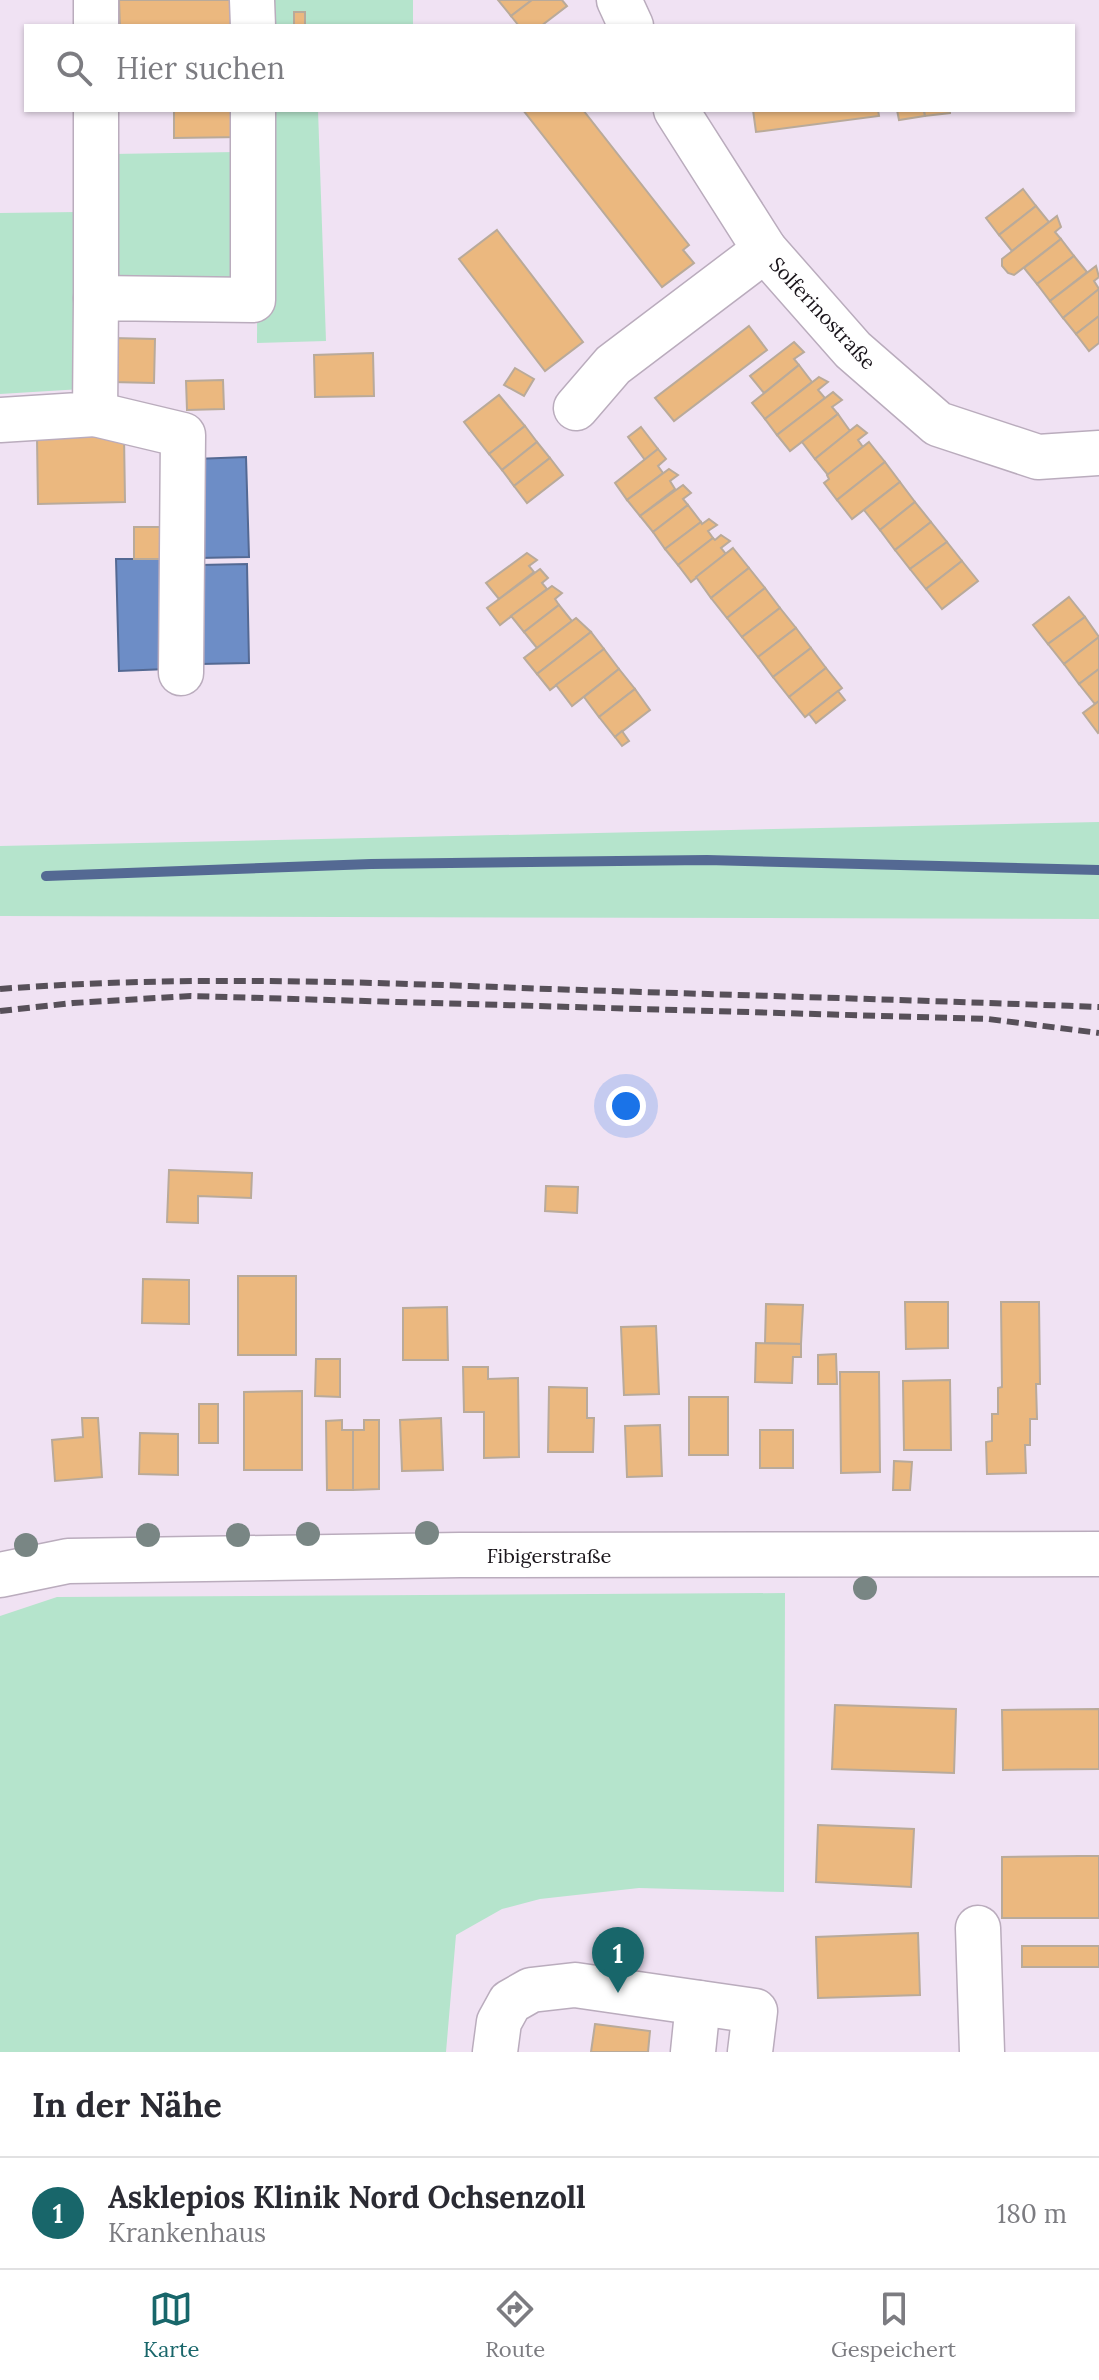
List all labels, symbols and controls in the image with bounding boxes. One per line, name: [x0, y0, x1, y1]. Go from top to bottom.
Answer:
search box: [24, 24, 1075, 112]
icon: search: [52, 46, 96, 90]
text: Hier suchen: [116, 49, 285, 87]
street label: Solferinostraße: [765, 252, 881, 374]
your location: [606, 1086, 646, 1126]
street label: Fibigerstraße: [487, 1543, 611, 1568]
pin: 1: [592, 1927, 644, 1993]
text: In der Nähe: [32, 2083, 222, 2126]
text: Asklepios Klinik Nord Ochsenzoll: [108, 2178, 586, 2216]
text: 1: [53, 2197, 63, 2230]
text: 180 m: [997, 2197, 1067, 2230]
text: Krankenhaus: [108, 2216, 266, 2249]
tab: Karte: [143, 2287, 199, 2363]
tab: Route: [485, 2287, 545, 2363]
tab: Gespeichert: [831, 2287, 956, 2363]

